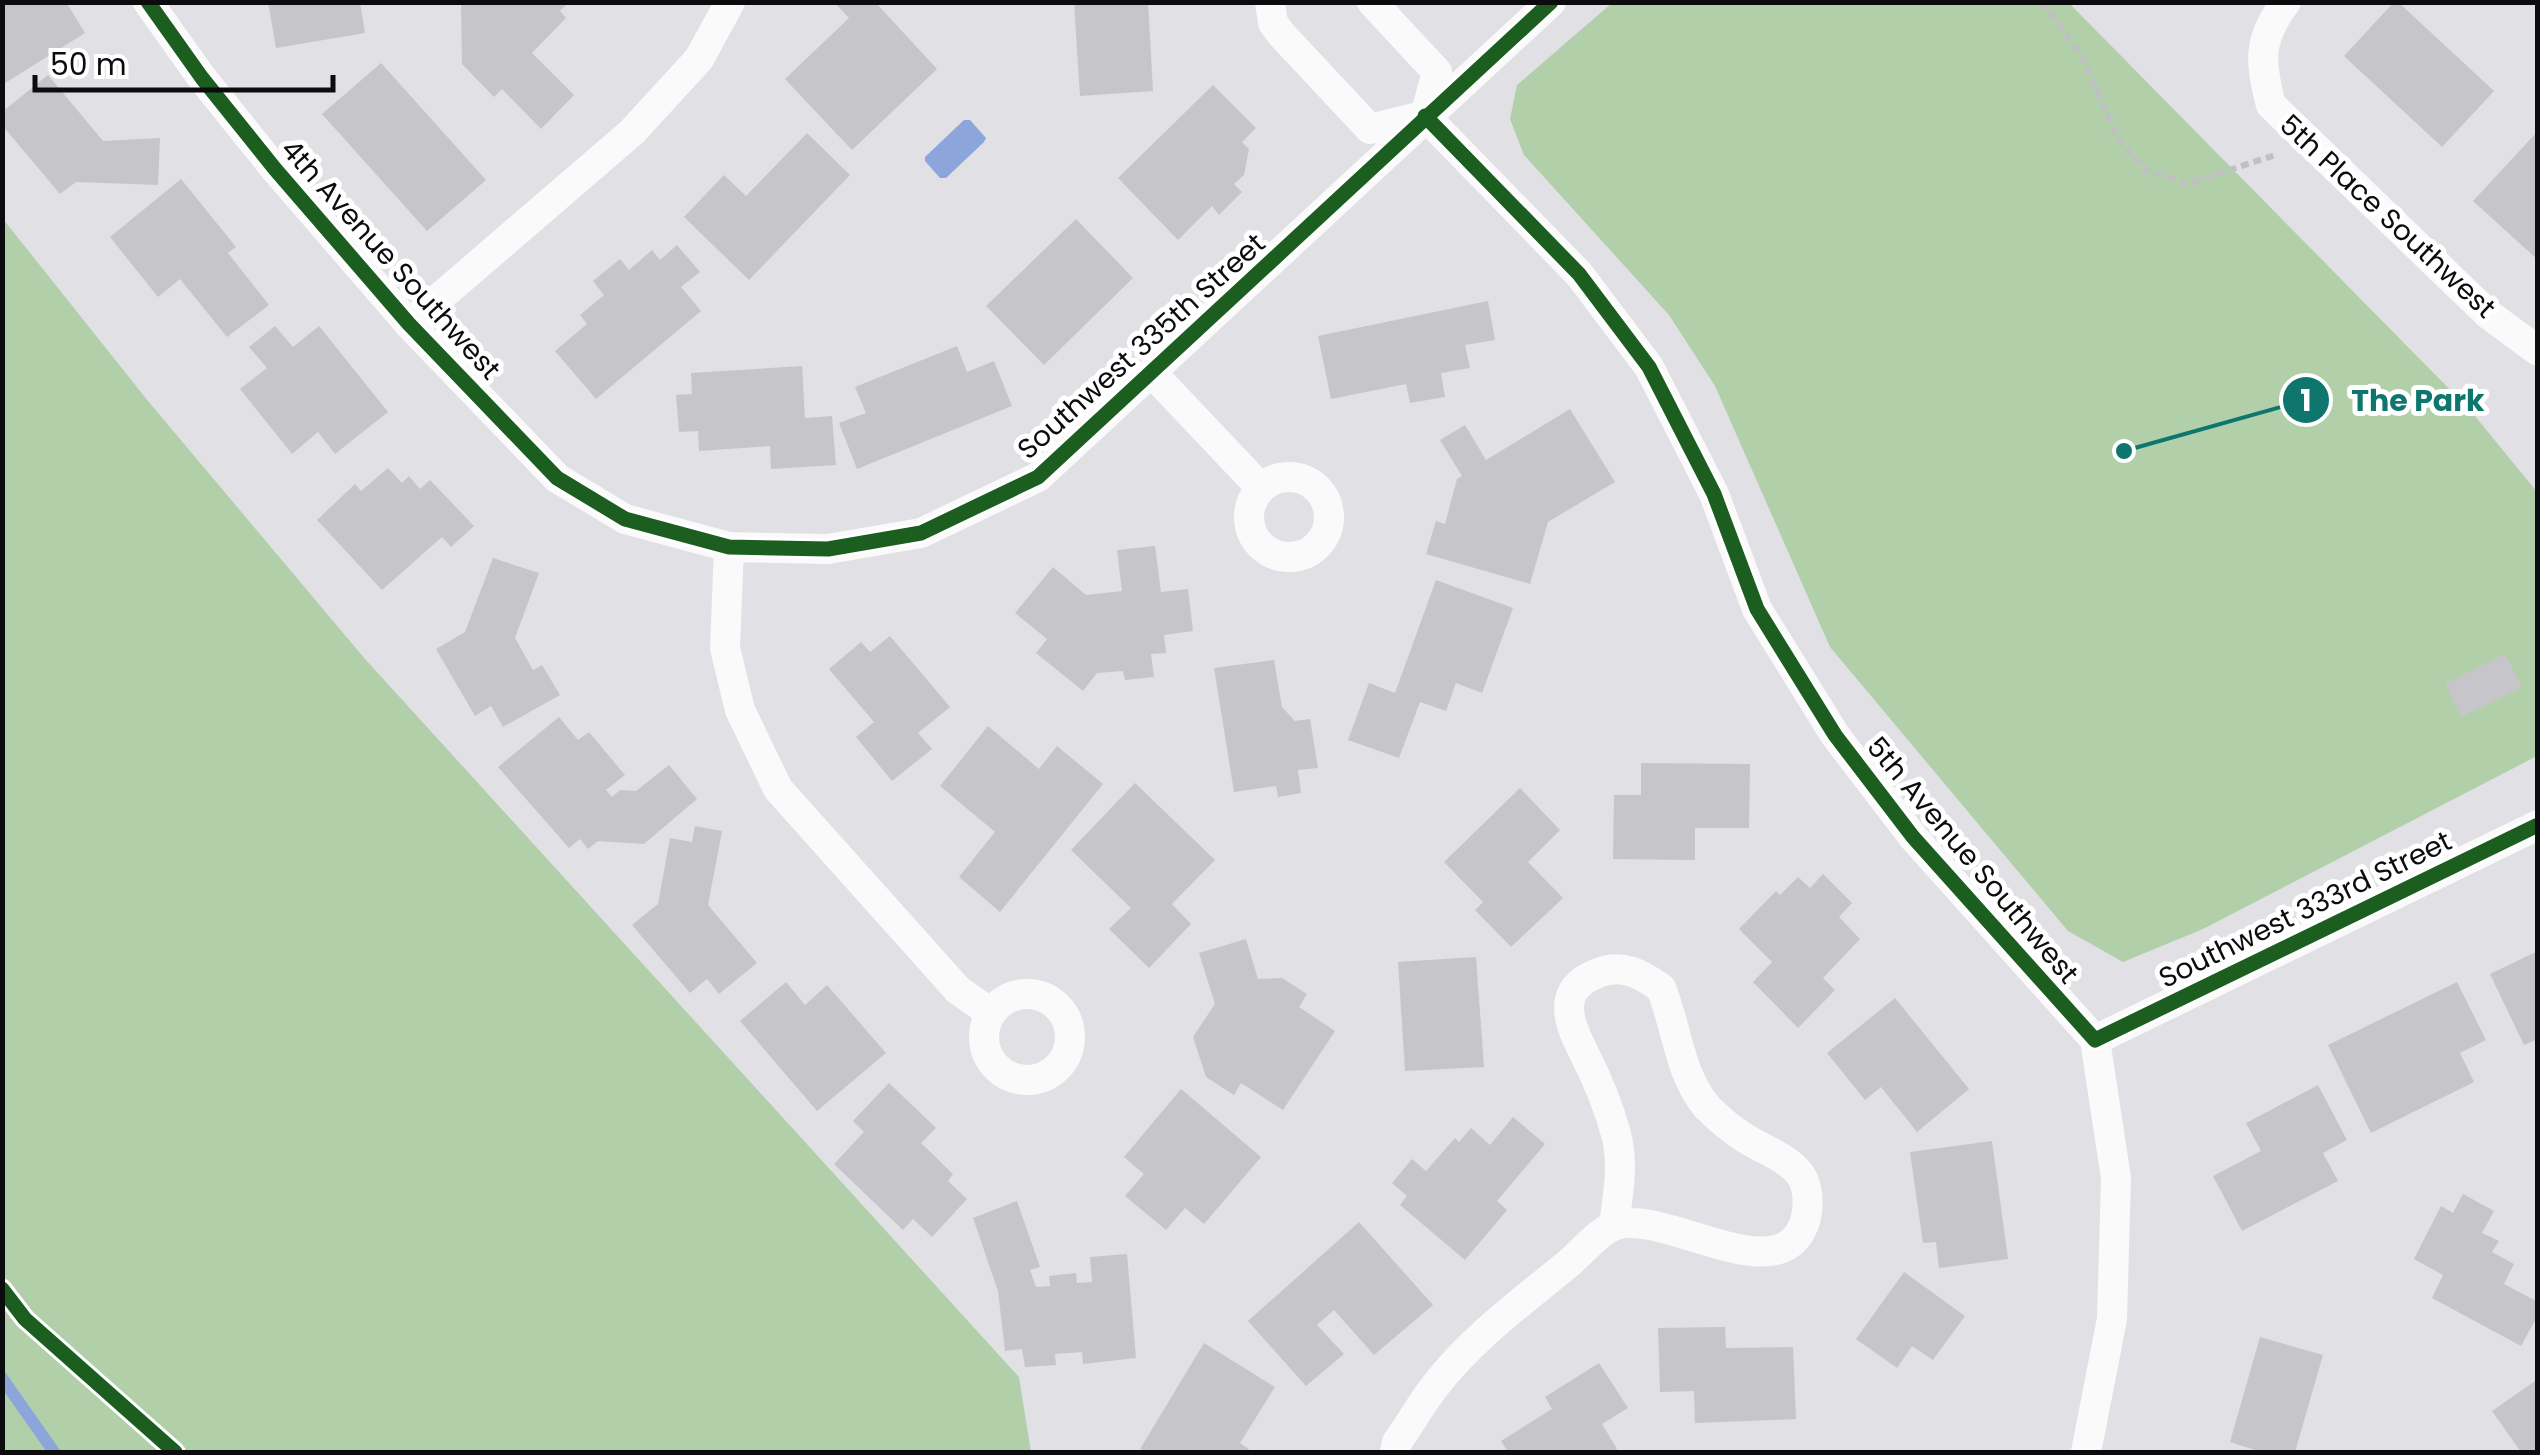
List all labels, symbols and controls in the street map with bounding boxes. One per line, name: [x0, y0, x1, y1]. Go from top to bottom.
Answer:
scale bar: [35, 30, 332, 92]
text: 50 m: [50, 43, 127, 86]
street label: 5th Place Southwest: [2271, 106, 2504, 327]
street label: 4th Avenue Southwest: [272, 131, 509, 388]
street label: Southwest 335th Street: [1009, 224, 1274, 468]
callout: The Park: [2281, 370, 2504, 430]
text: 1: [2300, 379, 2312, 422]
text: The Park: [2351, 379, 2485, 422]
street label: 5th Avenue Southwest: [1858, 729, 2088, 992]
street label: Southwest 333rd Street: [2152, 821, 2458, 997]

